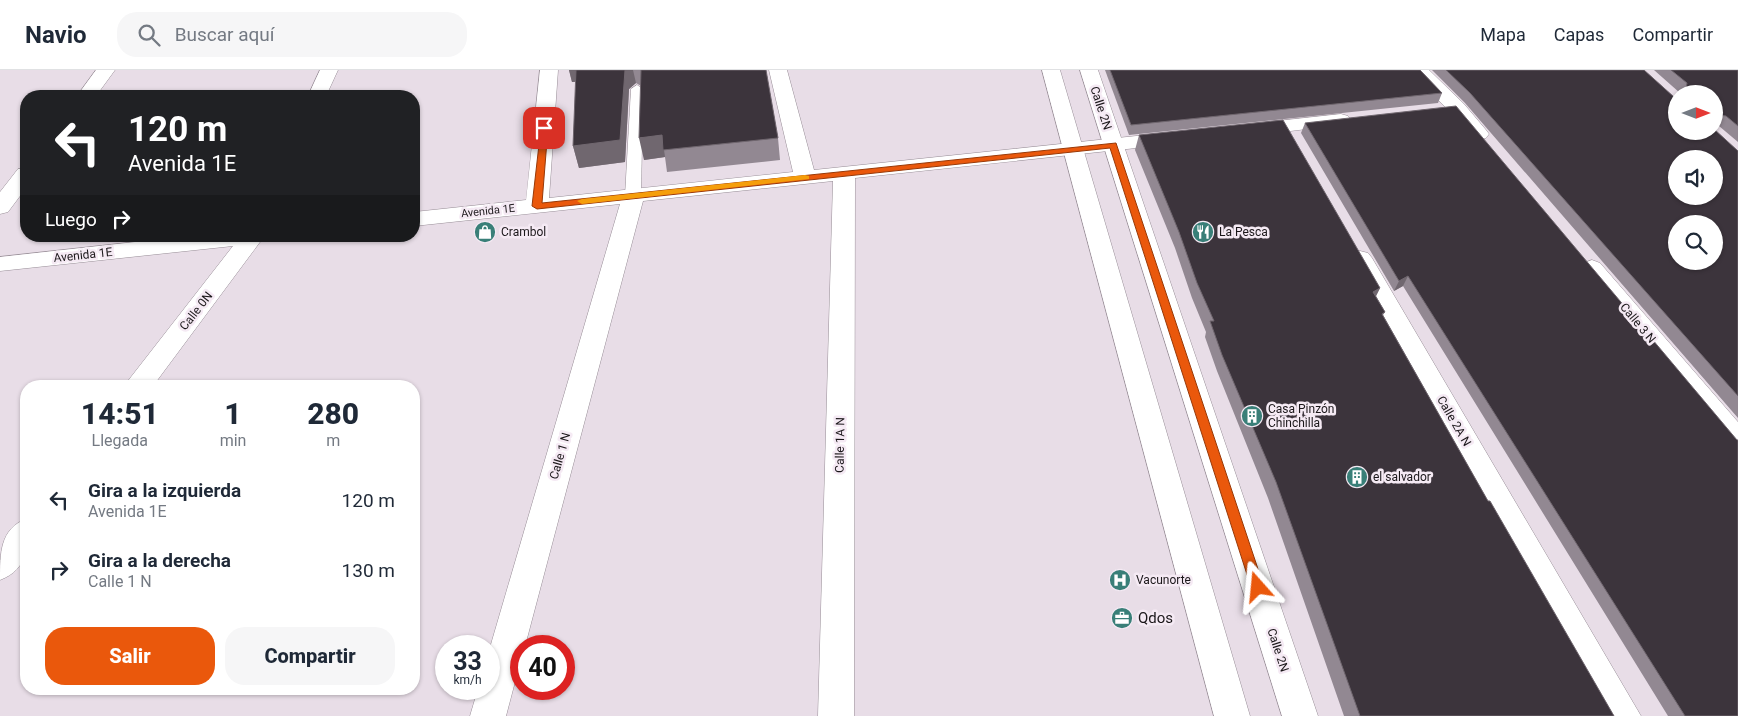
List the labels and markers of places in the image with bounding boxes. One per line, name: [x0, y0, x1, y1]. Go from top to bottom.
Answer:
pin: [523, 107, 565, 149]
shop icon: Crambol: [473, 220, 497, 244]
restaurant icon: La Pesca: [1191, 220, 1215, 244]
place label: Crambol: [501, 225, 546, 239]
place label: La Pesca: [1219, 225, 1268, 239]
place label: Casa Pinzón Chinchilla: [1268, 402, 1334, 430]
building icon: Casa Pinzón Chinchilla: [1240, 404, 1264, 428]
building icon: el salvador: [1345, 465, 1369, 489]
place label: el salvador: [1373, 470, 1431, 484]
hospital icon: Vacunorte: [1108, 568, 1132, 592]
place label: Vacunorte: [1136, 573, 1191, 587]
office icon: Qdos: [1110, 606, 1134, 630]
place label: Qdos: [1138, 609, 1173, 627]

